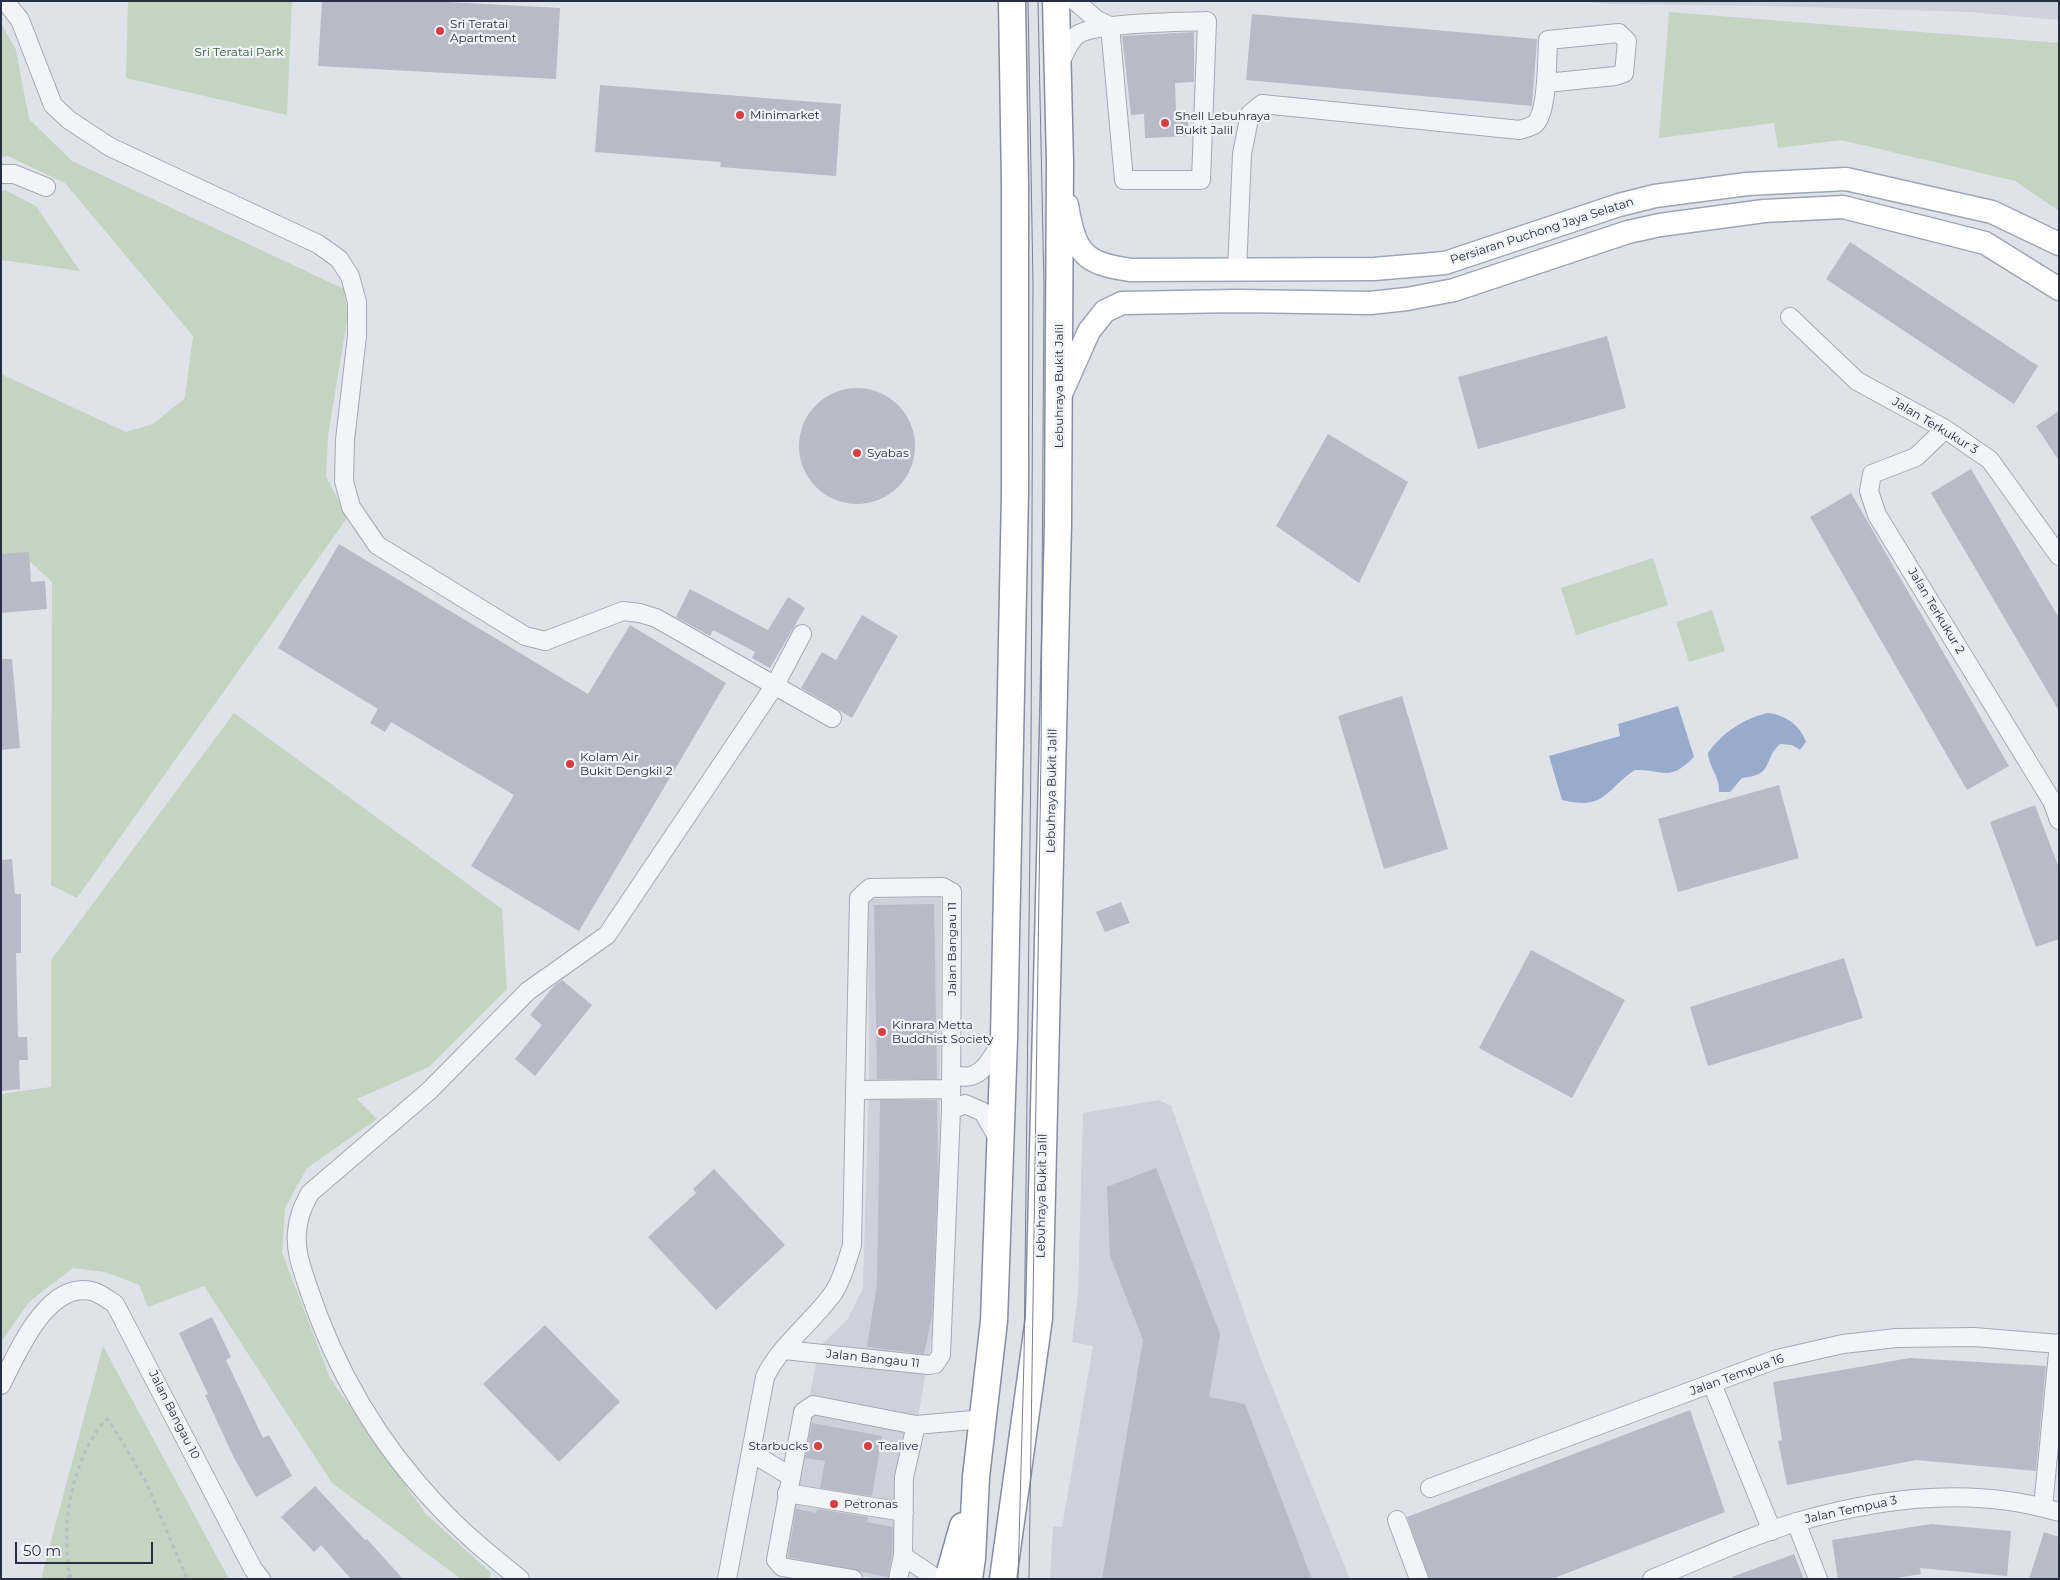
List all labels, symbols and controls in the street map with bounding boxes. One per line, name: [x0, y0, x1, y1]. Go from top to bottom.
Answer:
place label: Sri Teratai Apartment: [450, 17, 517, 45]
marker: Sri Teratai Apartment: [434, 25, 446, 37]
park label: Sri Teratai Park: [195, 45, 283, 59]
place label: Minimarket: [750, 108, 820, 122]
marker: Minimarket: [734, 109, 746, 121]
place label: Shell Lebuhraya Bukit Jalil: [1175, 109, 1270, 137]
marker: Shell Lebuhraya Bukit Jalil: [1159, 117, 1171, 129]
street label: Persiaran Puchong Jaya Selatan: [1449, 195, 1635, 267]
street label: Lebuhraya Bukit Jalil: [1052, 324, 1066, 448]
street label: Jalan Terkukur 3: [1889, 395, 1981, 457]
place label: Syabas: [867, 446, 909, 460]
marker: Syabas: [851, 447, 863, 459]
street label: Jalan Terkukur 2: [1905, 565, 1967, 657]
street label: Lebuhraya Bukit Jalil: [1044, 729, 1060, 853]
place label: Kolam Air Bukit Dengkil 2: [580, 750, 673, 778]
marker: Kolam Air Bukit Dengkil 2: [564, 758, 576, 770]
street label: Jalan Bangau 11: [945, 902, 959, 996]
place label: Kinrara Metta Buddhist Society: [892, 1018, 994, 1046]
marker: Kinrara Metta Buddhist Society: [876, 1026, 888, 1038]
street label: Lebuhraya Bukit Jalil: [1034, 1134, 1050, 1258]
street label: Jalan Bangau 11: [825, 1347, 921, 1371]
street label: Jalan Tempua 16: [1688, 1351, 1786, 1399]
street label: Jalan Bangau 10: [145, 1368, 203, 1462]
place label: Starbucks: [748, 1439, 808, 1453]
place label: Tealive: [878, 1439, 918, 1453]
marker: Starbucks: [812, 1440, 824, 1452]
marker: Tealive: [862, 1440, 874, 1452]
street label: Jalan Tempua 3: [1804, 1493, 1898, 1527]
place label: Petronas: [844, 1497, 898, 1511]
marker: Petronas: [828, 1498, 840, 1510]
scale bar: [18, 1532, 155, 1564]
text: 50 m: [23, 1541, 61, 1560]

